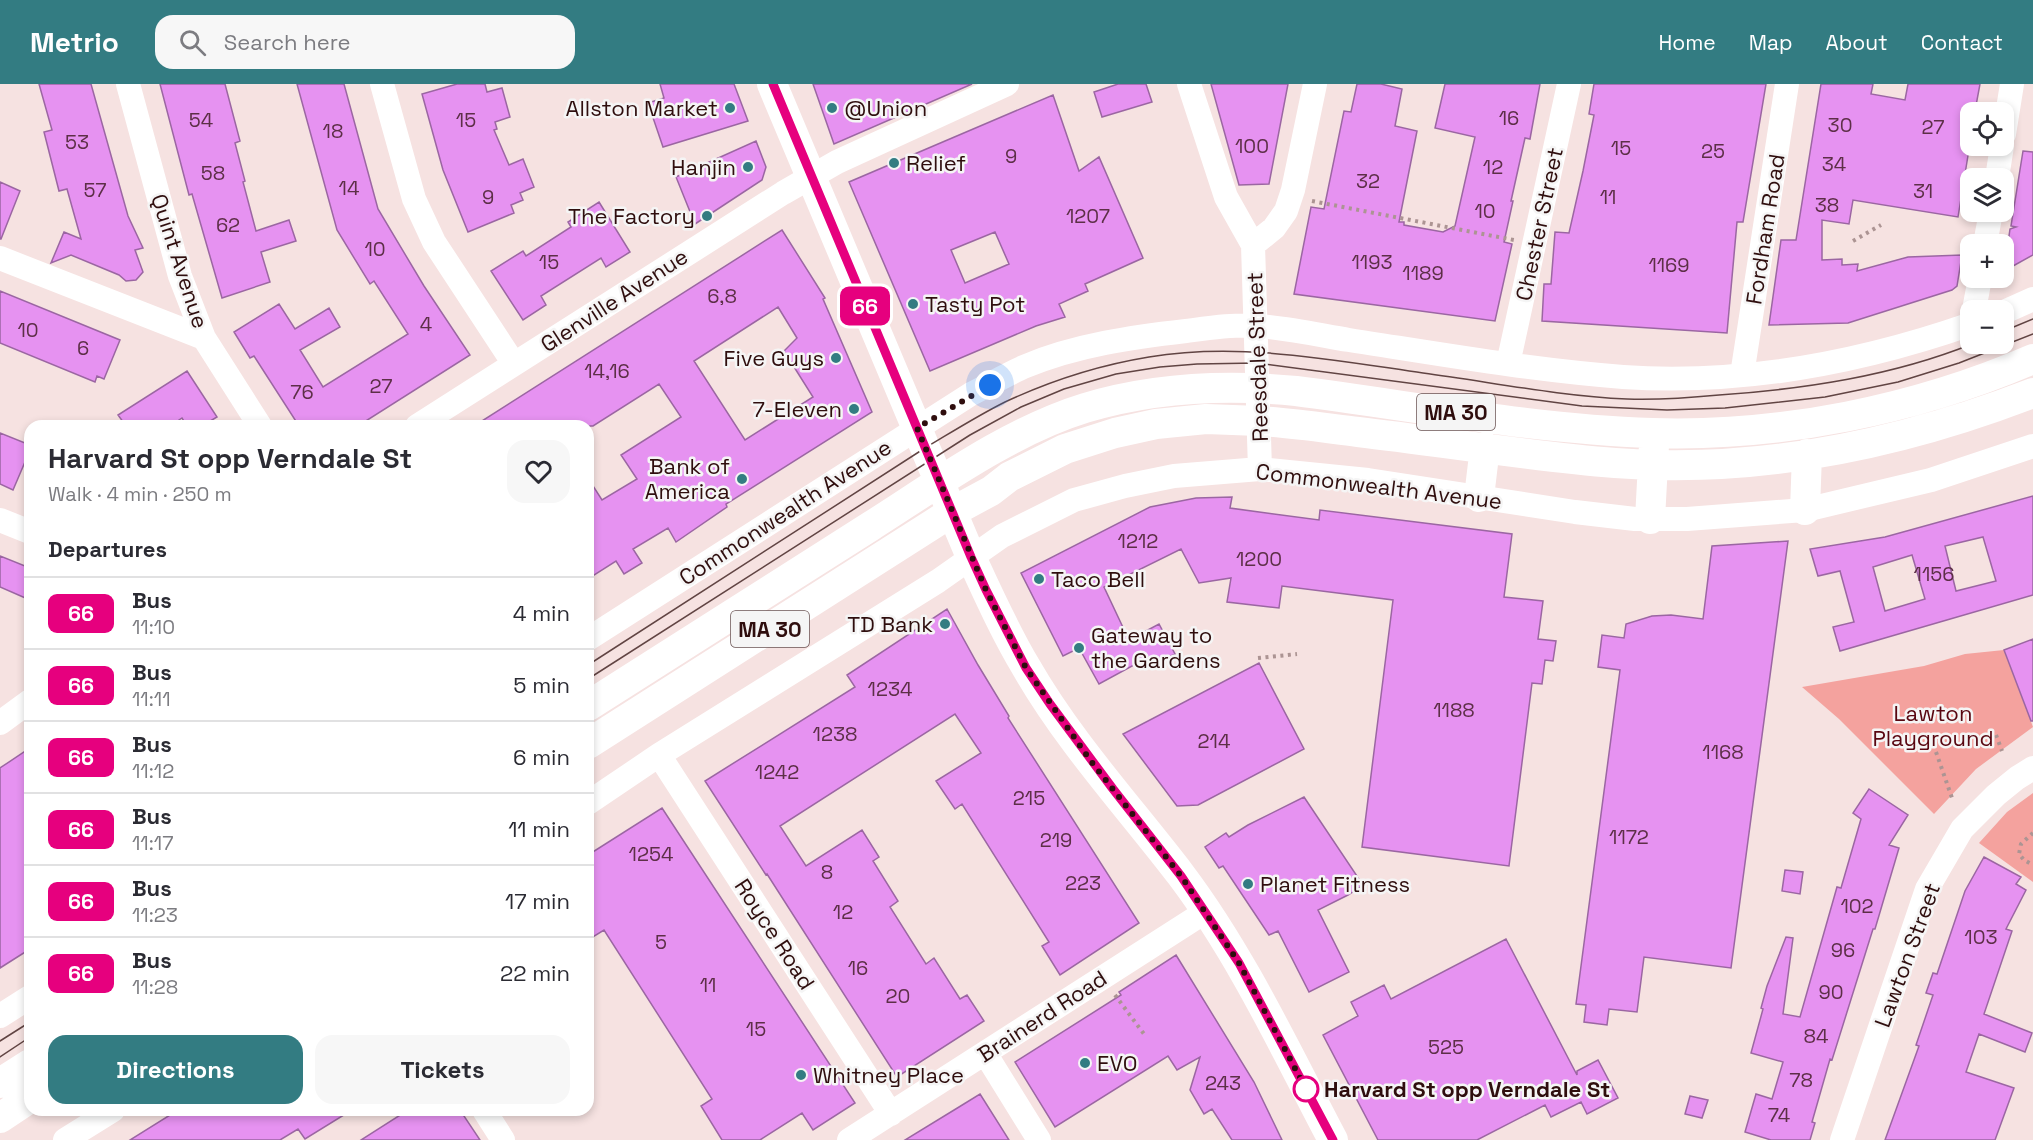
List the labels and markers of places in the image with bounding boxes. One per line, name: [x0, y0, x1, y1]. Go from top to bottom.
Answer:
place label: Allston Market: [566, 94, 718, 122]
place label: @Union: [844, 94, 927, 122]
marker: Allston Market: [723, 101, 737, 115]
marker: @Union: [825, 101, 839, 115]
place label: Relief: [906, 149, 966, 177]
place label: Hanjin: [671, 153, 736, 181]
marker: Relief: [887, 156, 901, 170]
marker: Hanjin: [741, 160, 755, 174]
place label: The Factory: [568, 202, 695, 230]
marker: The Factory: [700, 209, 714, 223]
place label: Tasty Pot: [925, 290, 1025, 318]
marker: Tasty Pot: [906, 297, 920, 311]
place label: Five Guys: [724, 344, 824, 372]
marker: Five Guys: [829, 351, 843, 365]
place label: 7-Eleven: [753, 395, 842, 423]
marker: 7-Eleven: [847, 402, 861, 416]
place label: Bank of America: [645, 452, 730, 505]
marker: Bank of America: [735, 472, 749, 486]
place label: Taco Bell: [1051, 565, 1145, 593]
marker: Taco Bell: [1032, 572, 1046, 586]
place label: TD Bank: [847, 610, 933, 638]
marker: TD Bank: [938, 617, 952, 631]
place label: Gateway to the Gardens: [1091, 621, 1221, 674]
marker: Gateway to the Gardens: [1072, 641, 1086, 655]
place label: Planet Fitness: [1260, 870, 1410, 898]
marker: Planet Fitness: [1241, 877, 1255, 891]
place label: EVO: [1097, 1049, 1137, 1077]
marker: EVO: [1078, 1056, 1092, 1070]
place label: Whitney Place: [813, 1061, 964, 1089]
marker: Whitney Place: [794, 1068, 808, 1082]
place label: Harvard St opp Verndale St: [1324, 1075, 1610, 1103]
marker: Harvard St opp Verndale St: [1293, 1076, 1319, 1102]

